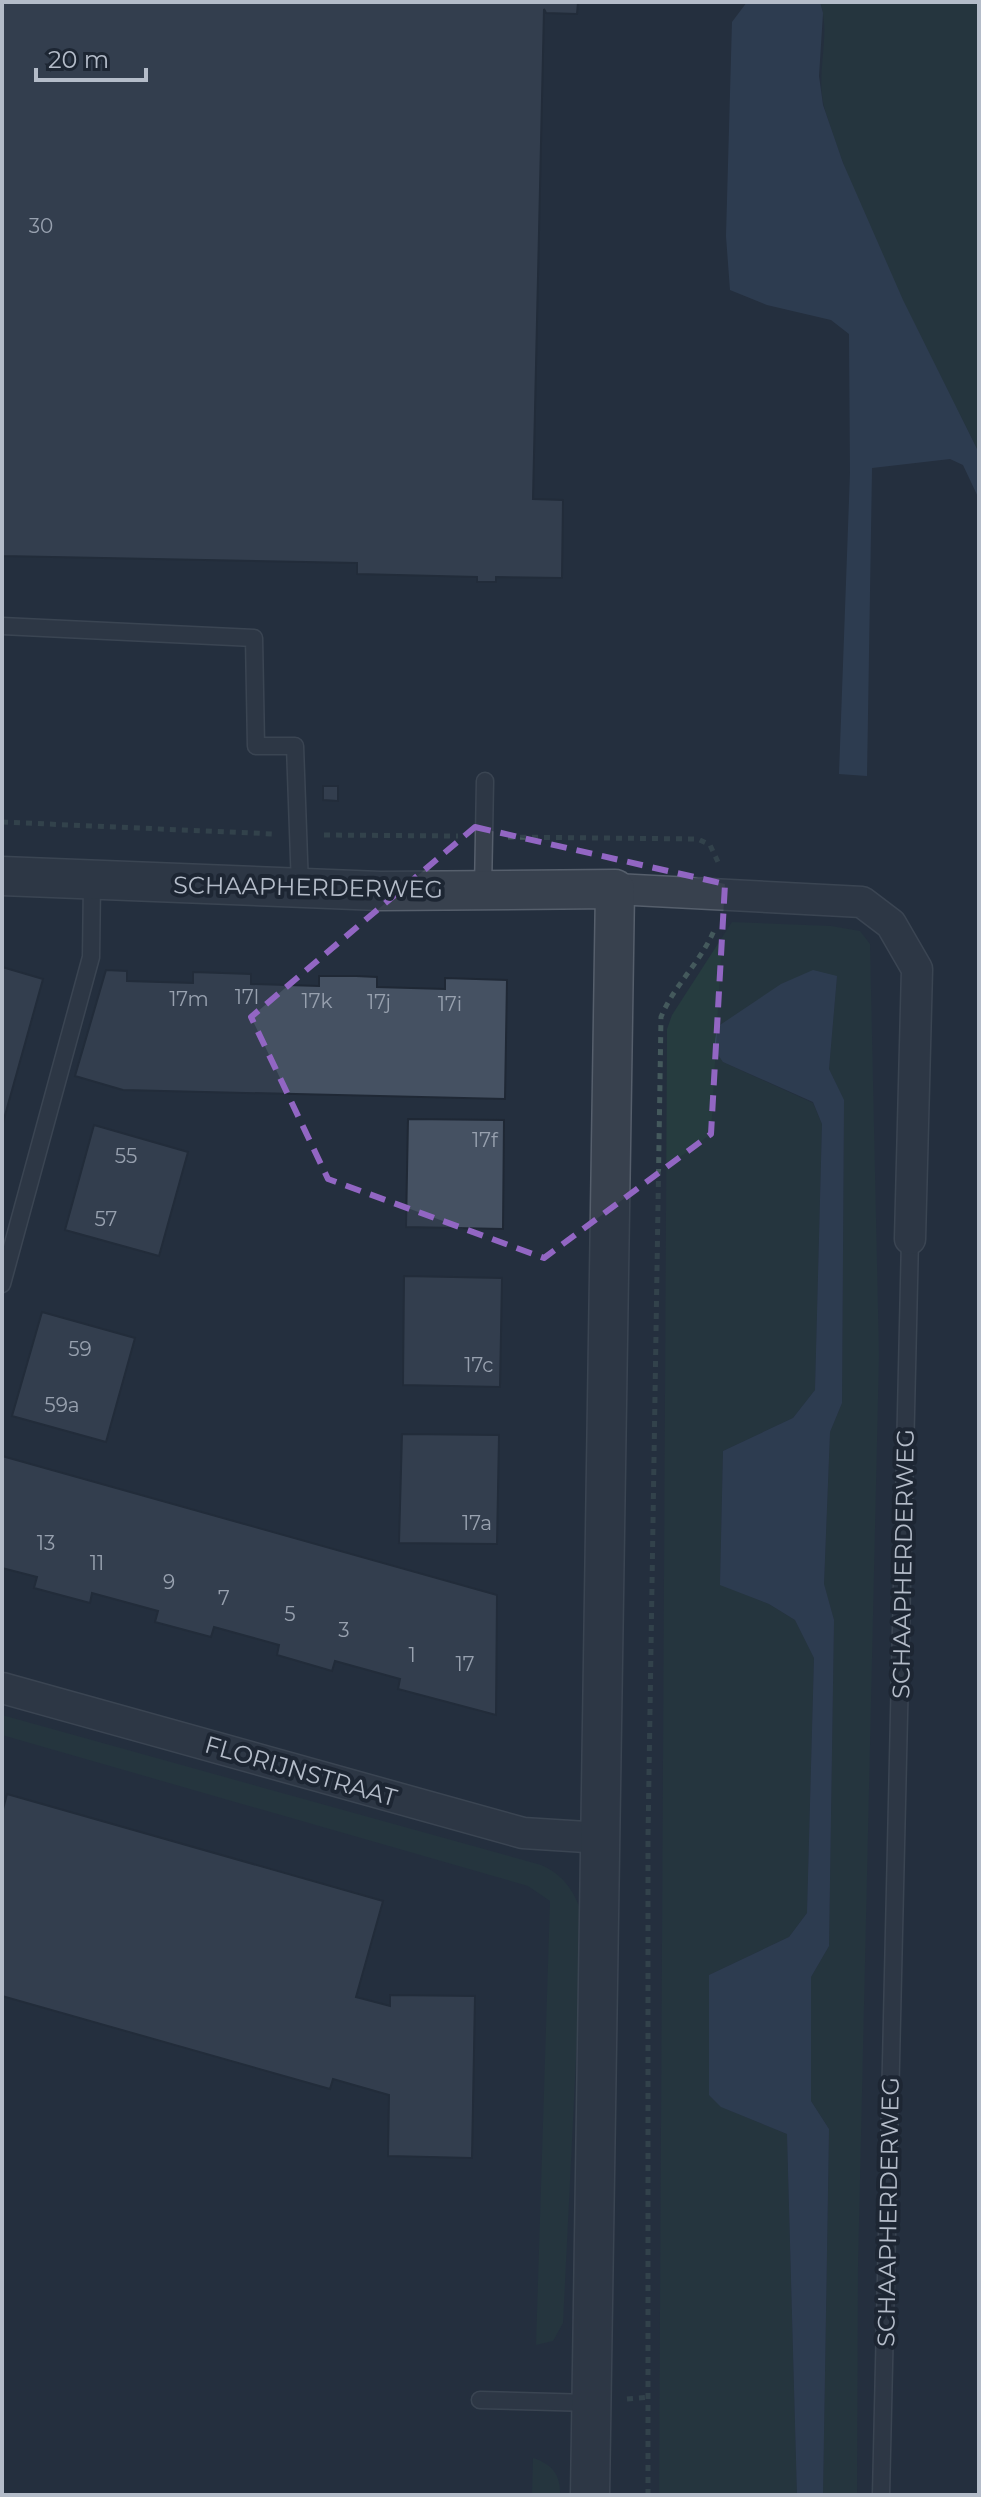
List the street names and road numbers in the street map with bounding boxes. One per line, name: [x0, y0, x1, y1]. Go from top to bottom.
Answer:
street label: SCHAAPHERDERWEG: [173, 870, 443, 904]
street label: SCHAAPHERDERWEG: [886, 1429, 920, 1699]
street label: FLORIJNSTRAAT: [202, 1730, 401, 1812]
street label: SCHAAPHERDERWEG: [871, 2077, 905, 2347]

